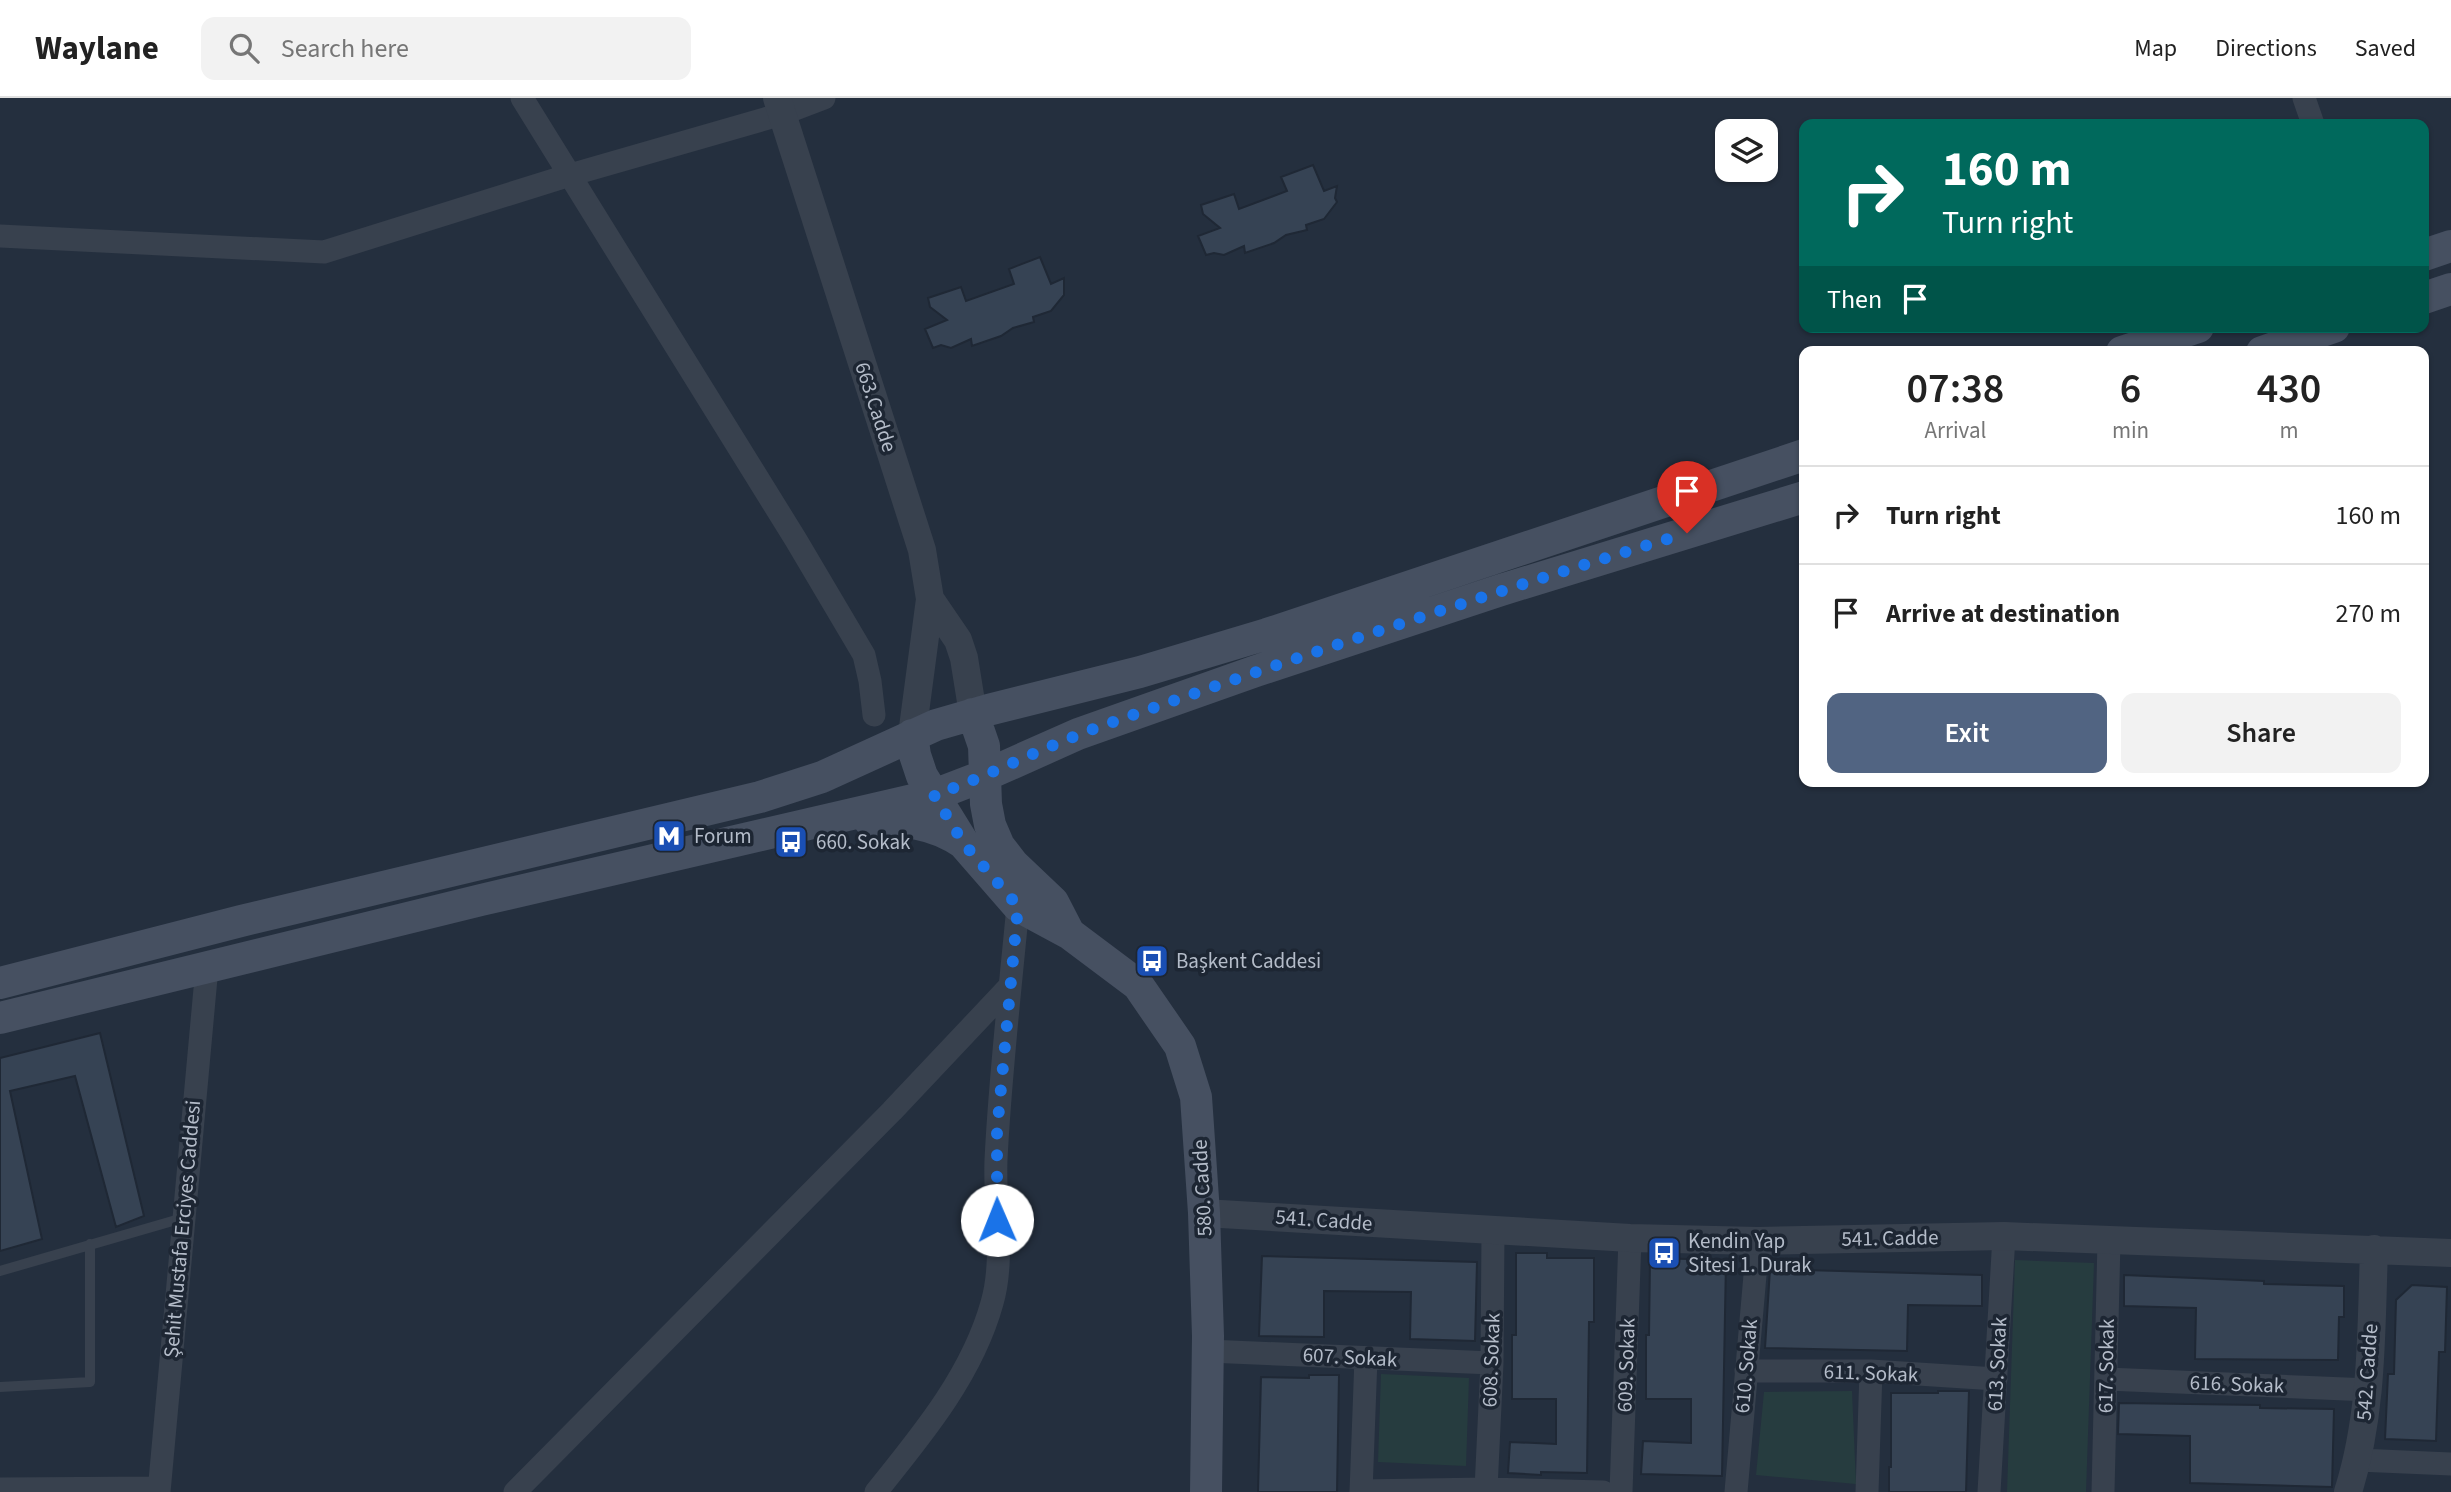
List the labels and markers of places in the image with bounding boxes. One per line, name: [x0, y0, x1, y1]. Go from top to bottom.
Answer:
pin: [1657, 461, 1717, 533]
metro station icon: Forum: [650, 817, 688, 855]
place label: Forum: [694, 821, 752, 851]
bus stop icon: 660. Sokak: [772, 823, 810, 861]
place label: 660. Sokak: [816, 827, 911, 857]
bus stop icon: Başkent Caddesi: [1133, 942, 1171, 980]
place label: Başkent Caddesi: [1176, 946, 1321, 976]
place label: Kendin Yap Sitesi 1. Durak: [1688, 1226, 1812, 1280]
bus stop icon: Kendin Yap Sitesi 1. Durak: [1645, 1234, 1683, 1272]

